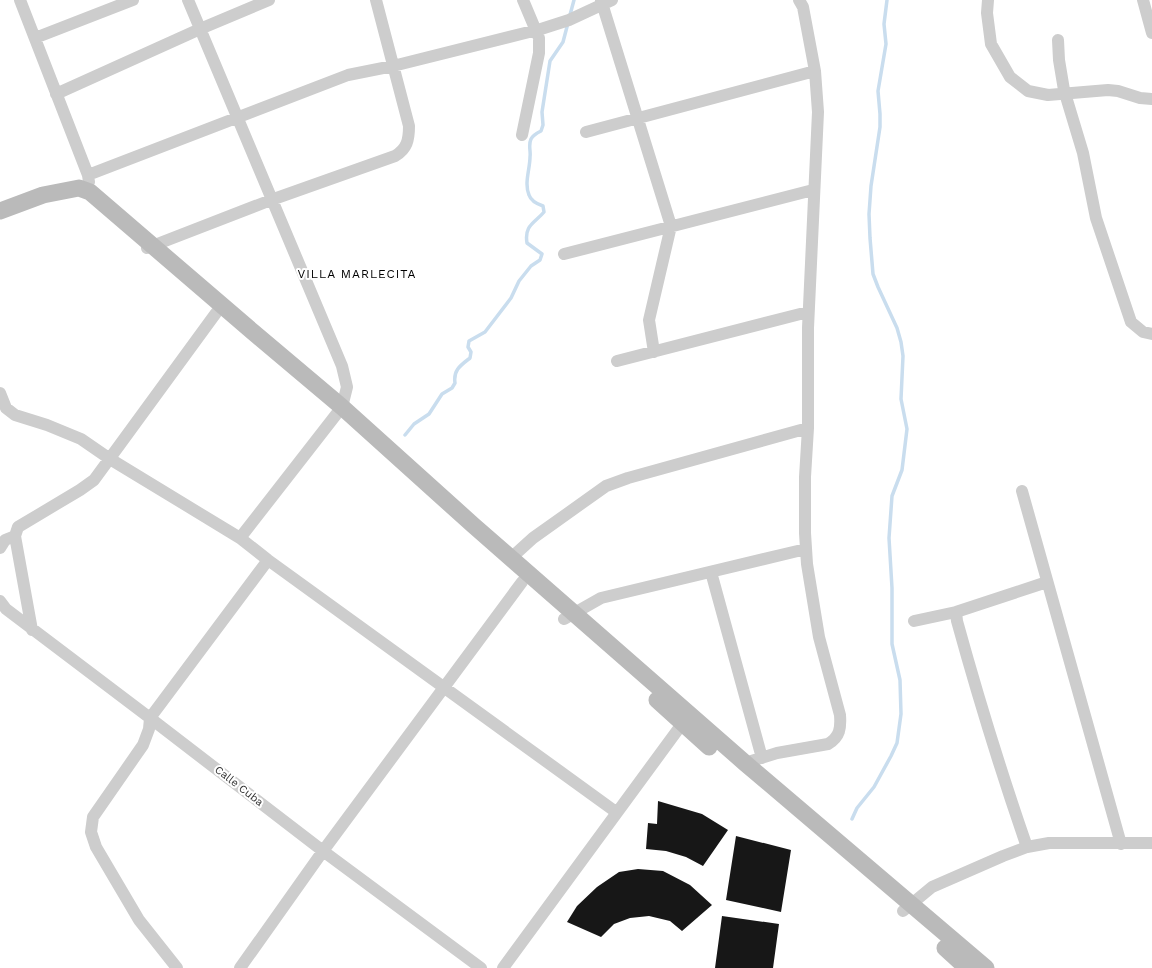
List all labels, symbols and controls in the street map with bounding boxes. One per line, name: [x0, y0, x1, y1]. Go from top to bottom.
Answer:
district label: VILLA MARLECITA: [298, 267, 416, 281]
street label: Calle Cuba: [212, 763, 266, 809]

